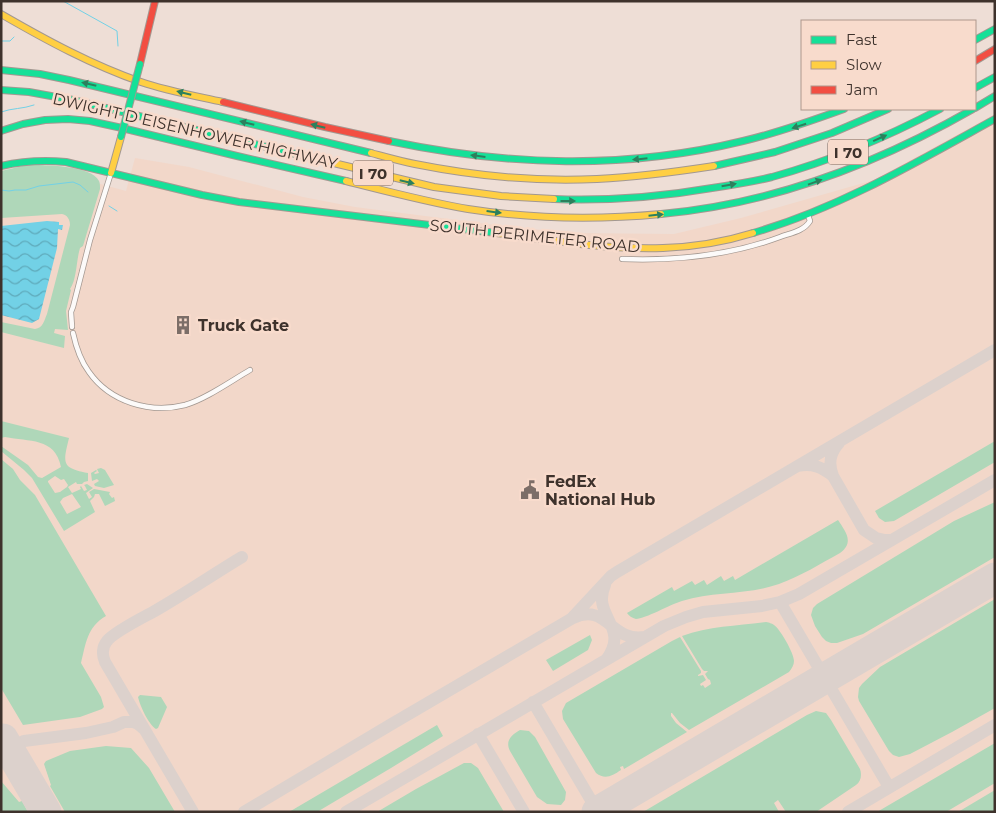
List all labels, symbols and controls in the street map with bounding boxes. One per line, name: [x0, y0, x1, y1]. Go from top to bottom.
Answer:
legend: [801, 20, 976, 110]
text: Fast: [846, 30, 877, 49]
text: Slow: [846, 55, 882, 74]
one-way arrow: [82, 80, 97, 88]
text: Jam: [845, 80, 878, 99]
street label: DWIGHT D EISENHOWER HIGHWAY: [51, 89, 340, 173]
one-way arrow: [176, 89, 191, 97]
one-way arrow: [240, 119, 255, 127]
one-way arrow: [311, 122, 326, 130]
one-way arrow: [791, 122, 806, 130]
one-way arrow: [873, 134, 887, 142]
road number: I 70: [828, 140, 868, 164]
one-way arrow: [469, 152, 485, 160]
one-way arrow: [631, 155, 647, 163]
road number: I 70: [353, 160, 393, 186]
one-way arrow: [807, 177, 822, 185]
one-way arrow: [399, 178, 415, 186]
one-way arrow: [722, 181, 738, 189]
one-way arrow: [560, 197, 576, 205]
one-way arrow: [486, 208, 502, 216]
one-way arrow: [648, 211, 664, 219]
street label: SOUTH PERIMETER ROAD: [429, 215, 641, 257]
building icon: Truck Gate: [172, 314, 194, 336]
place label: Truck Gate: [198, 316, 289, 335]
place label: FedEx National Hub: [545, 472, 655, 509]
public building icon: FedEx National Hub: [519, 479, 541, 501]

